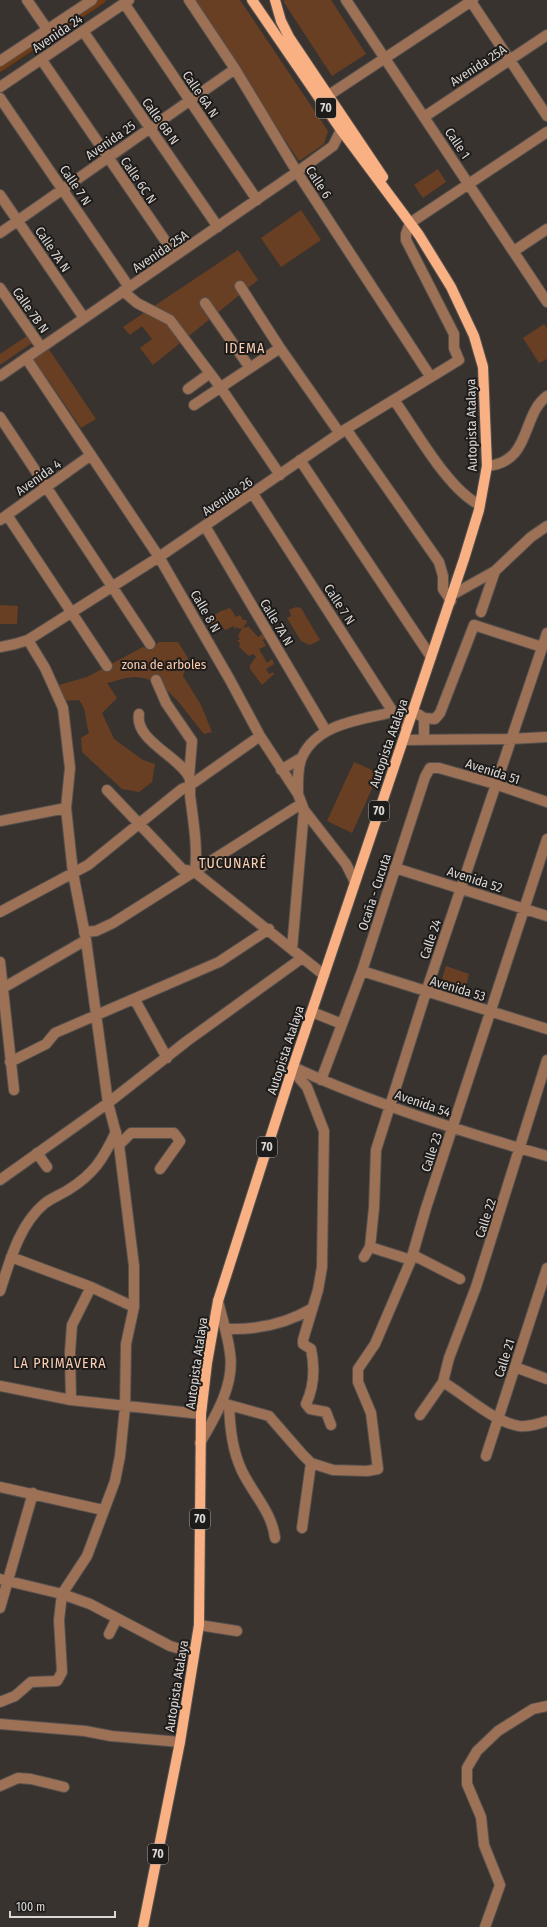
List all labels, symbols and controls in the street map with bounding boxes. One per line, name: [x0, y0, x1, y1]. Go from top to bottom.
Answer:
street label: Avenida 24: [29, 11, 85, 56]
street label: Avenida 25A: [447, 42, 509, 89]
street label: Calle 6A N: [179, 68, 222, 121]
street label: Calle 6B N: [139, 95, 182, 148]
road number: 70: [316, 98, 336, 118]
street label: Avenida 25: [83, 118, 138, 163]
street label: Calle 1: [442, 125, 473, 162]
street label: Calle 6C N: [118, 154, 160, 206]
street label: Calle 7 N: [57, 162, 94, 208]
street label: Calle 6: [303, 163, 335, 201]
street label: Calle 7A N: [32, 224, 73, 275]
street label: Avenida 25A: [130, 227, 191, 276]
street label: Calle 7B N: [9, 285, 52, 336]
district label: IDEMA: [225, 340, 265, 357]
street label: Autopista Atalaya: [463, 379, 480, 471]
street label: Avenida 4: [13, 456, 64, 498]
street label: Avenida 26: [199, 474, 255, 519]
street label: Calle 7 N: [321, 581, 358, 627]
street label: Calle 8 N: [187, 587, 224, 635]
street label: Calle 7A N: [257, 596, 296, 648]
park label: zona de arboles: [122, 657, 207, 672]
street label: Autopista Atalaya: [366, 697, 411, 789]
street label: Avenida 51: [464, 756, 522, 787]
road number: 70: [369, 801, 389, 821]
street label: Ocaña - Cucuta: [355, 852, 394, 933]
district label: TUCUNARÉ: [199, 854, 267, 872]
street label: Avenida 52: [445, 864, 505, 896]
street label: Calle 24: [417, 917, 444, 961]
street label: Avenida 53: [428, 973, 488, 1004]
street label: Autopista Atalaya: [264, 1004, 307, 1097]
street label: Avenida 54: [393, 1087, 453, 1120]
street label: Calle 23: [418, 1130, 445, 1174]
road number: 70: [257, 1137, 277, 1157]
street label: Calle 22: [472, 1196, 499, 1240]
street label: Autopista Atalaya: [183, 1316, 210, 1410]
street label: Calle 21: [491, 1337, 518, 1379]
district label: LA PRIMAVERA: [13, 1355, 107, 1372]
road number: 70: [190, 1509, 210, 1529]
street label: Autopista Atalaya: [162, 1639, 191, 1733]
road number: 70: [148, 1844, 168, 1864]
scale bar: [10, 1893, 115, 1919]
text: 100 m: [16, 1900, 45, 1914]

